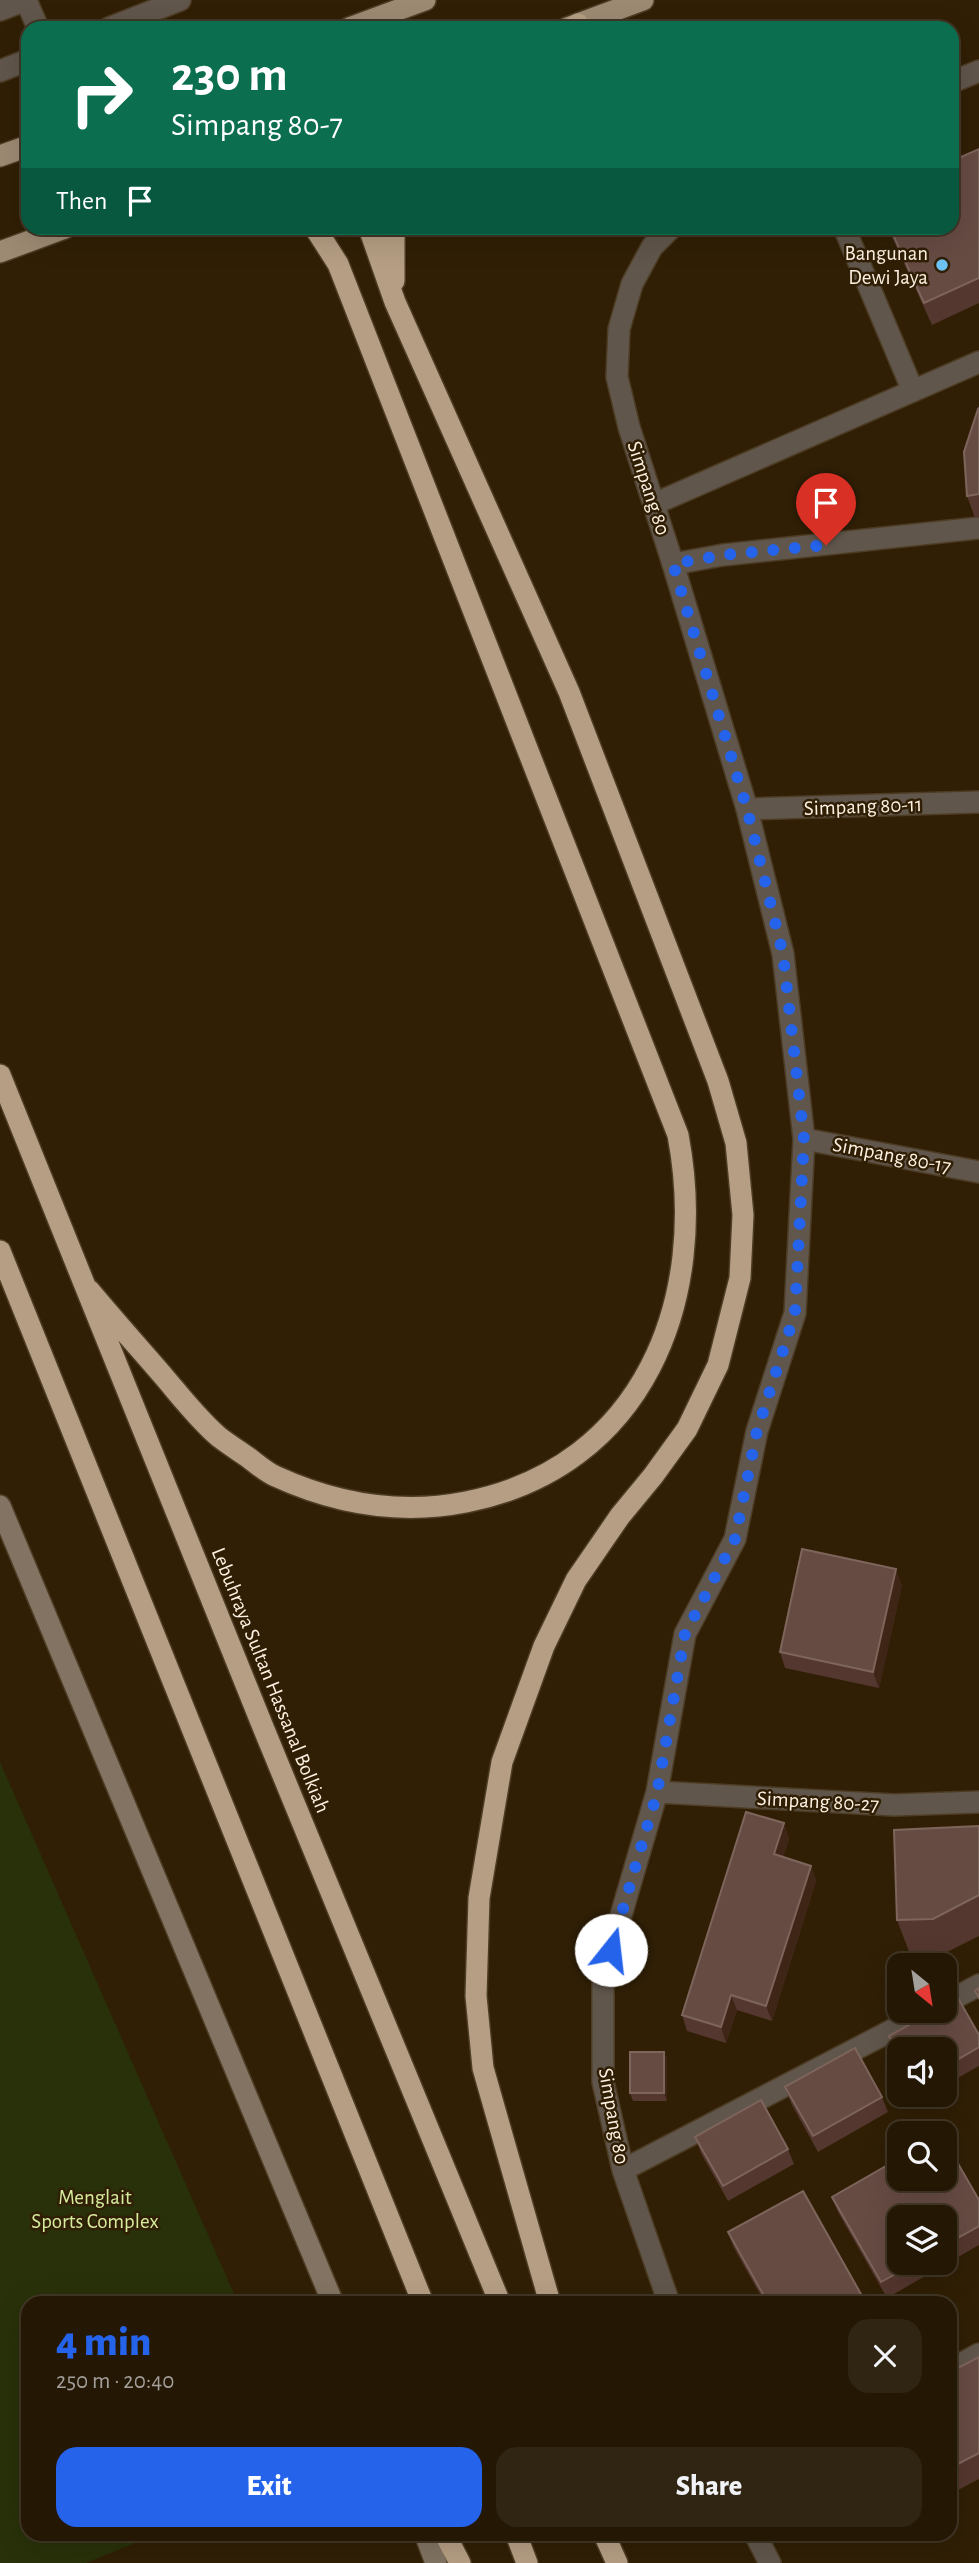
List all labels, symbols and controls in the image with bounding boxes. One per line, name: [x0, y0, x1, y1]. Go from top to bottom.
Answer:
icon: right: [56, 49, 147, 140]
text: 230 m: [171, 51, 288, 100]
text: Simpang 80-7: [171, 109, 343, 141]
icon: arrive: [121, 182, 159, 220]
text: Then: [56, 188, 107, 214]
place label: Bangunan Dewi Jaya: [845, 243, 928, 288]
marker: Bangunan Dewi Jaya: [934, 257, 950, 273]
street label: Simpang 80: [623, 439, 674, 538]
pin: [796, 473, 856, 545]
icon: arrive: [807, 484, 845, 522]
street label: Simpang 80-11: [803, 794, 923, 819]
street label: Simpang 80-17: [831, 1134, 953, 1177]
street label: Lebuhraya Sultan Hassanal Bolkiah: [208, 1545, 333, 1816]
street label: Simpang 80-27: [756, 1788, 880, 1815]
position arrow: [574, 1913, 648, 1987]
north arrow: [887, 1953, 957, 2023]
map controls: [887, 1953, 957, 2275]
button: sound: [887, 2037, 957, 2107]
street label: Simpang 80: [595, 2066, 632, 2166]
button: search: [887, 2121, 957, 2191]
park label: Menglait Sports Complex: [31, 2187, 159, 2232]
button: layers: [887, 2205, 957, 2275]
button: close: [848, 2319, 922, 2393]
text: 4 min: [56, 2321, 152, 2363]
text: 250 m · 20:40: [56, 2370, 174, 2393]
button: Exit: [56, 2447, 482, 2527]
button: Share: [496, 2447, 922, 2527]

